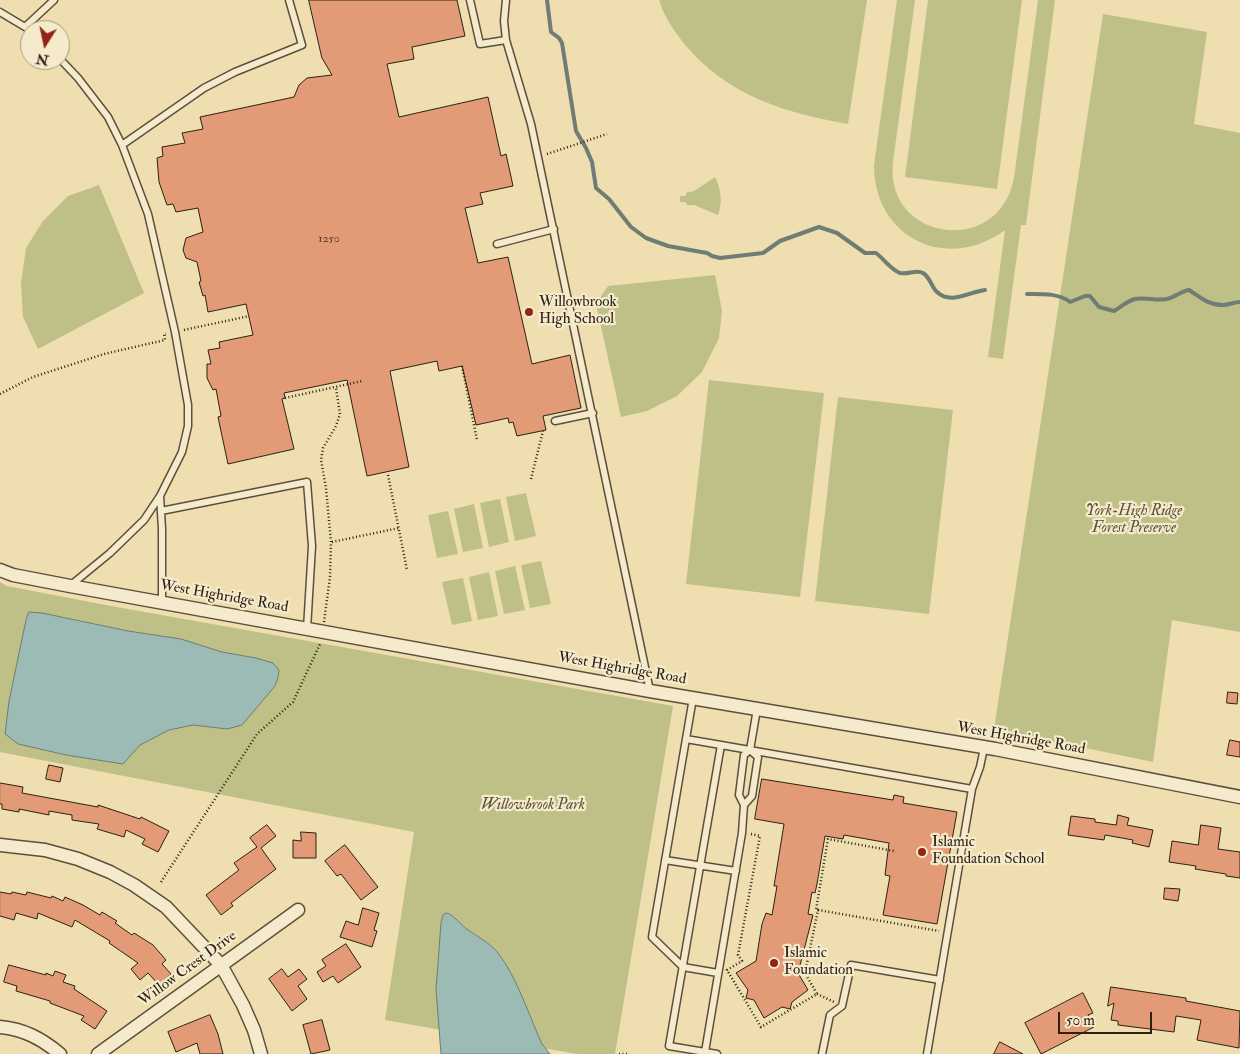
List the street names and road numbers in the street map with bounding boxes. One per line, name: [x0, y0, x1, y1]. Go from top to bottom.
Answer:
street label: West Highridge Road: [158, 577, 290, 617]
street label: West Highridge Road: [556, 649, 688, 689]
street label: West Highridge Road: [955, 719, 1087, 759]
street label: Willow Crest Drive: [136, 927, 240, 1011]

